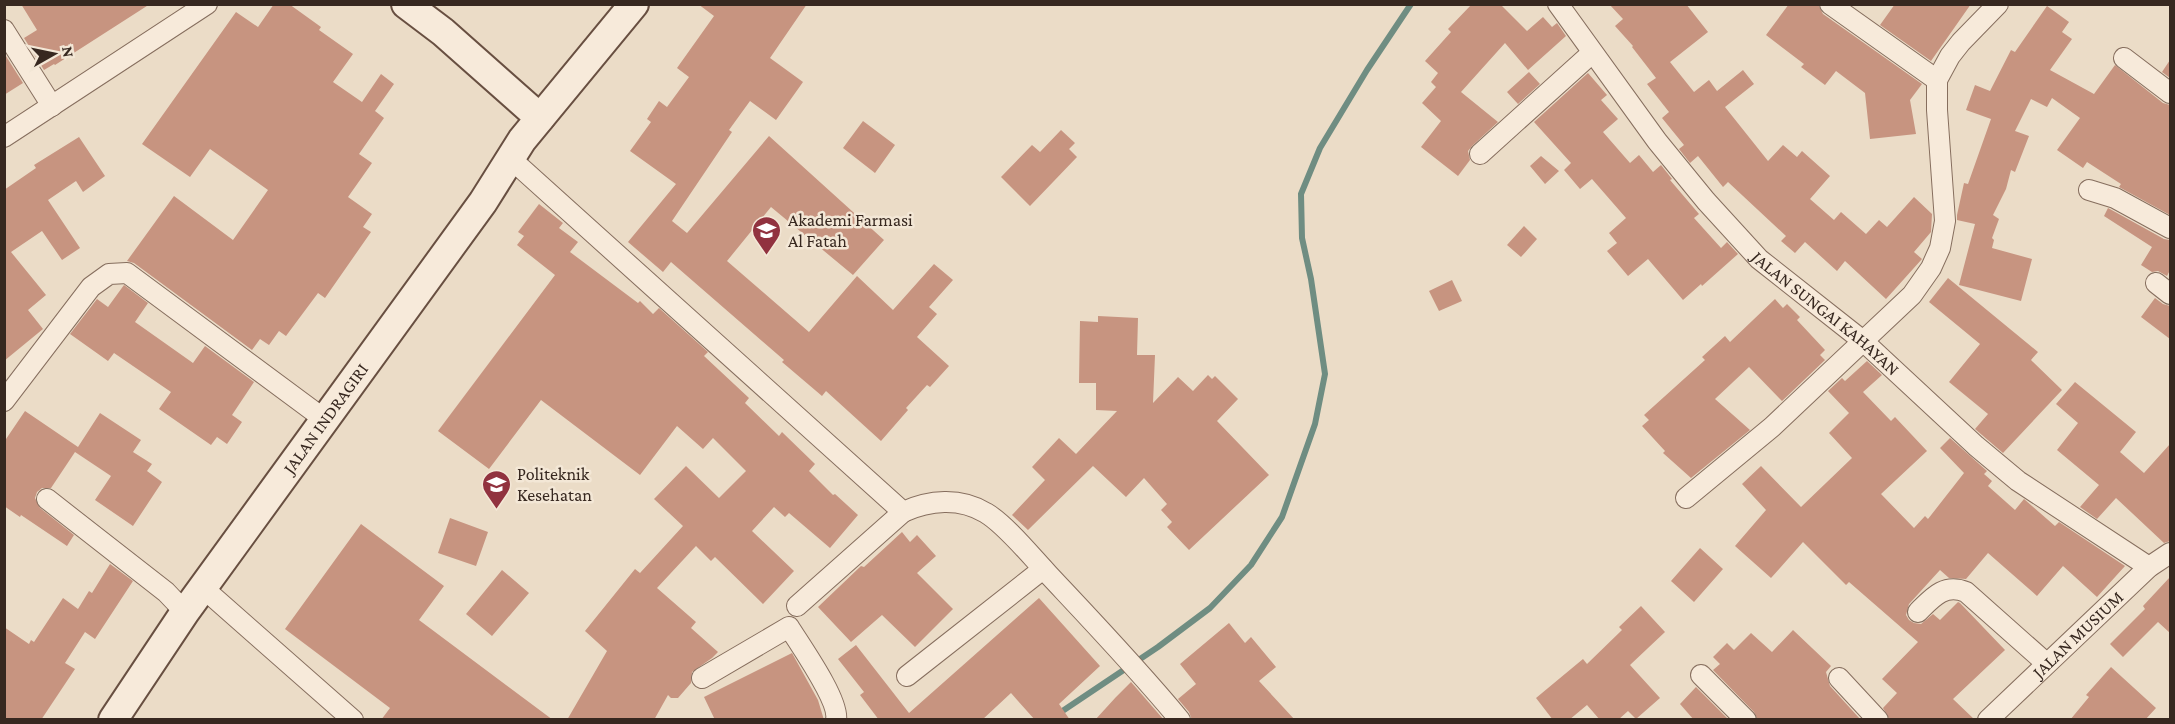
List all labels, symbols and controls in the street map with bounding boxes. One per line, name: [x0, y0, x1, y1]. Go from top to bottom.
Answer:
north arrow: [24, 24, 84, 84]
text: N: [59, 45, 78, 59]
place label: Akademi Farmasi Al Fatah: [788, 210, 913, 251]
school or university icon: Akademi Farmasi Al Fatah: [751, 214, 783, 256]
street label: JALAN SUNGAI KAHAYAN: [1746, 246, 1904, 380]
street label: JALAN INDRAGIRI: [278, 360, 372, 479]
place label: Politeknik Kesehatan: [517, 464, 592, 505]
school or university icon: Politeknik Kesehatan: [480, 468, 512, 510]
street label: JALAN MUSIUM: [2027, 587, 2127, 684]

